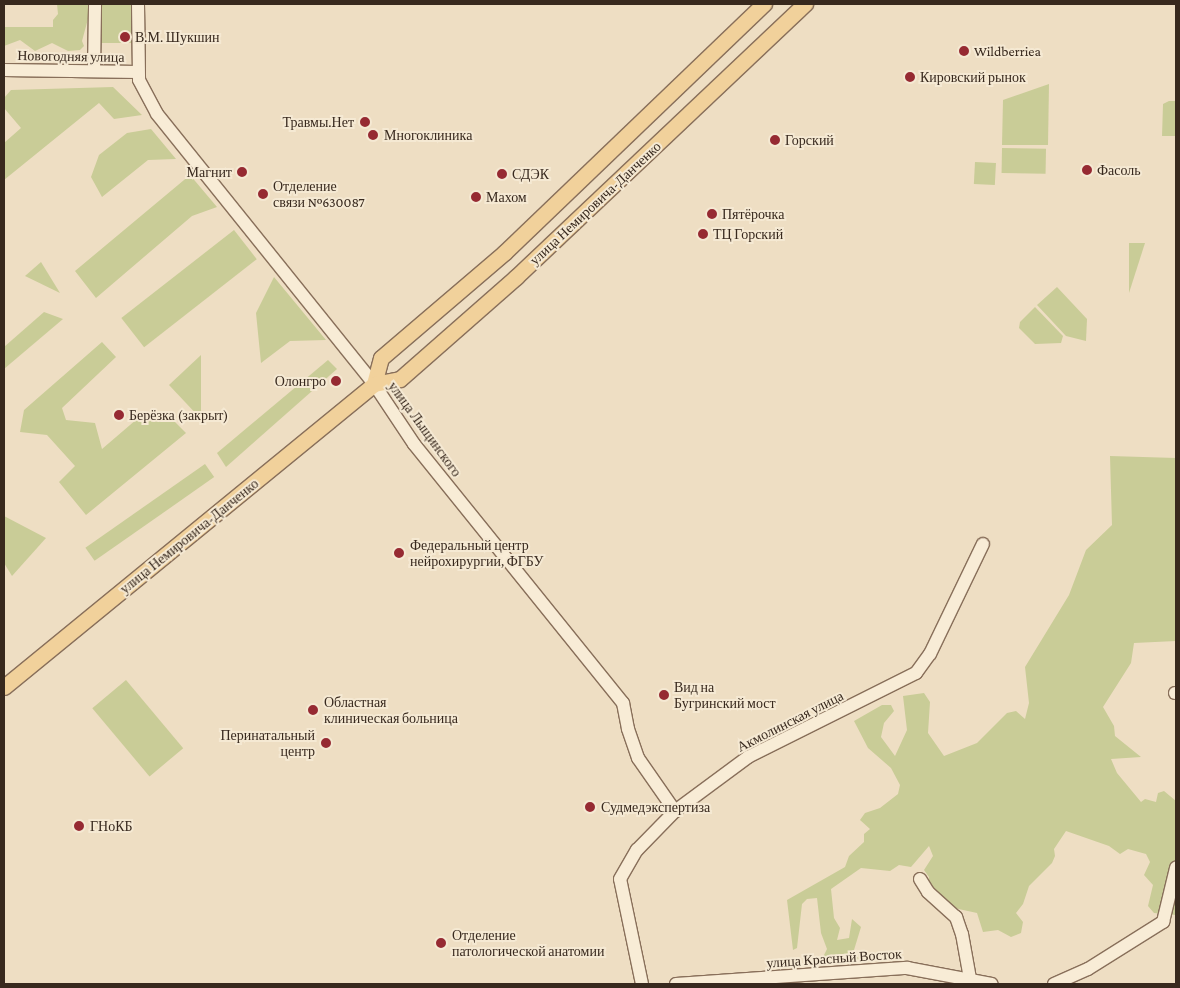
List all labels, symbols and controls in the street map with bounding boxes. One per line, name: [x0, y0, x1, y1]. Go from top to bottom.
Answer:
place label: В.М. Шукшин: [135, 29, 219, 45]
marker: В.М. Шукшин: [119, 31, 131, 43]
place label: Wildberriea: [974, 43, 1041, 59]
marker: Wildberriea: [958, 45, 970, 57]
street label: Новогодняя улица: [17, 47, 125, 65]
place label: Кировский рынок: [920, 69, 1026, 85]
marker: Кировский рынок: [904, 71, 916, 83]
place label: Травмы.Нет: [282, 114, 354, 130]
marker: Травмы.Нет: [358, 115, 372, 129]
place label: Многоклиника: [384, 127, 472, 143]
marker: Многоклиника: [366, 128, 380, 142]
place label: Горский: [785, 132, 834, 148]
marker: Горский: [769, 134, 781, 146]
street label: улица Немировича-Данченко: [526, 138, 664, 268]
place label: Фасоль: [1097, 162, 1141, 178]
place label: Магнит: [186, 164, 232, 180]
marker: Фасоль: [1081, 164, 1093, 176]
marker: Магнит: [236, 166, 248, 178]
place label: СДЭК: [512, 166, 549, 182]
marker: СДЭК: [496, 168, 508, 180]
place label: Отделение связи №630087: [273, 178, 365, 210]
marker: Отделение связи №630087: [257, 188, 269, 200]
place label: Махом: [486, 189, 527, 205]
marker: Махом: [470, 191, 482, 203]
place label: Пятёрочка: [722, 206, 784, 222]
marker: Пятёрочка: [706, 208, 718, 220]
place label: ТЦ Горский: [713, 226, 783, 242]
marker: ТЦ Горский: [697, 228, 709, 240]
place label: Олонгро: [275, 373, 326, 389]
marker: Олонгро: [330, 375, 342, 387]
street label: улица Лыщинского: [385, 378, 465, 480]
place label: Берёзка (закрыт): [129, 407, 228, 423]
marker: Берёзка (закрыт): [113, 409, 125, 421]
street label: улица Немировича-Данченко: [116, 475, 262, 597]
place label: Федеральный центр нейрохирургии, ФГБУ: [410, 537, 543, 570]
marker: Федеральный центр нейрохирургии, ФГБУ: [392, 546, 406, 560]
place label: Вид на Бугринский мост: [674, 679, 776, 712]
street label: Акмолинская улица: [734, 687, 846, 755]
marker: Вид на Бугринский мост: [658, 689, 670, 701]
place label: Областная клиническая больница: [324, 694, 458, 726]
marker: Областная клиническая больница: [306, 703, 320, 717]
place label: Перинатальный центр: [220, 727, 315, 760]
marker: Перинатальный центр: [319, 736, 333, 750]
place label: Судмедэкспертиза: [601, 799, 710, 815]
marker: Судмедэкспертиза: [583, 800, 597, 814]
place label: ГНоКБ: [90, 818, 133, 834]
marker: ГНоКБ: [72, 819, 86, 833]
place label: Отделение патологической анатомии: [452, 927, 604, 960]
marker: Отделение патологической анатомии: [434, 936, 448, 950]
street label: улица Красный Восток: [766, 945, 902, 971]

